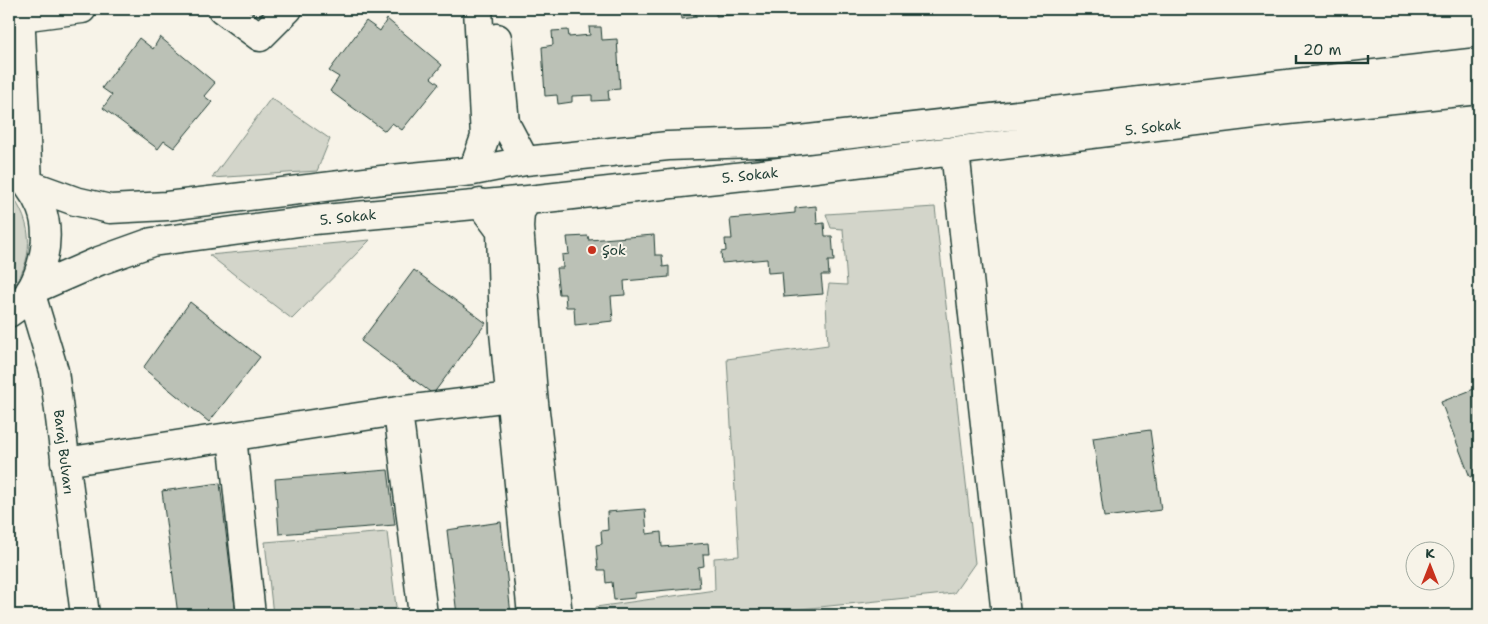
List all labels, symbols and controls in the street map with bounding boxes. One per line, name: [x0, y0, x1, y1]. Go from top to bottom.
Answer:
scale bar: [1296, 32, 1368, 64]
text: 20 m: [1303, 40, 1342, 60]
street label: 5. Sokak: [1124, 115, 1182, 139]
street label: 5. Sokak: [721, 163, 779, 187]
street label: 5. Sokak: [319, 205, 377, 229]
place label: Şok: [602, 241, 626, 259]
marker: Şok: [586, 244, 598, 256]
street label: Baraj Bulvarı: [50, 408, 78, 496]
north arrow: [1406, 542, 1456, 592]
text: K: [1425, 544, 1435, 562]

